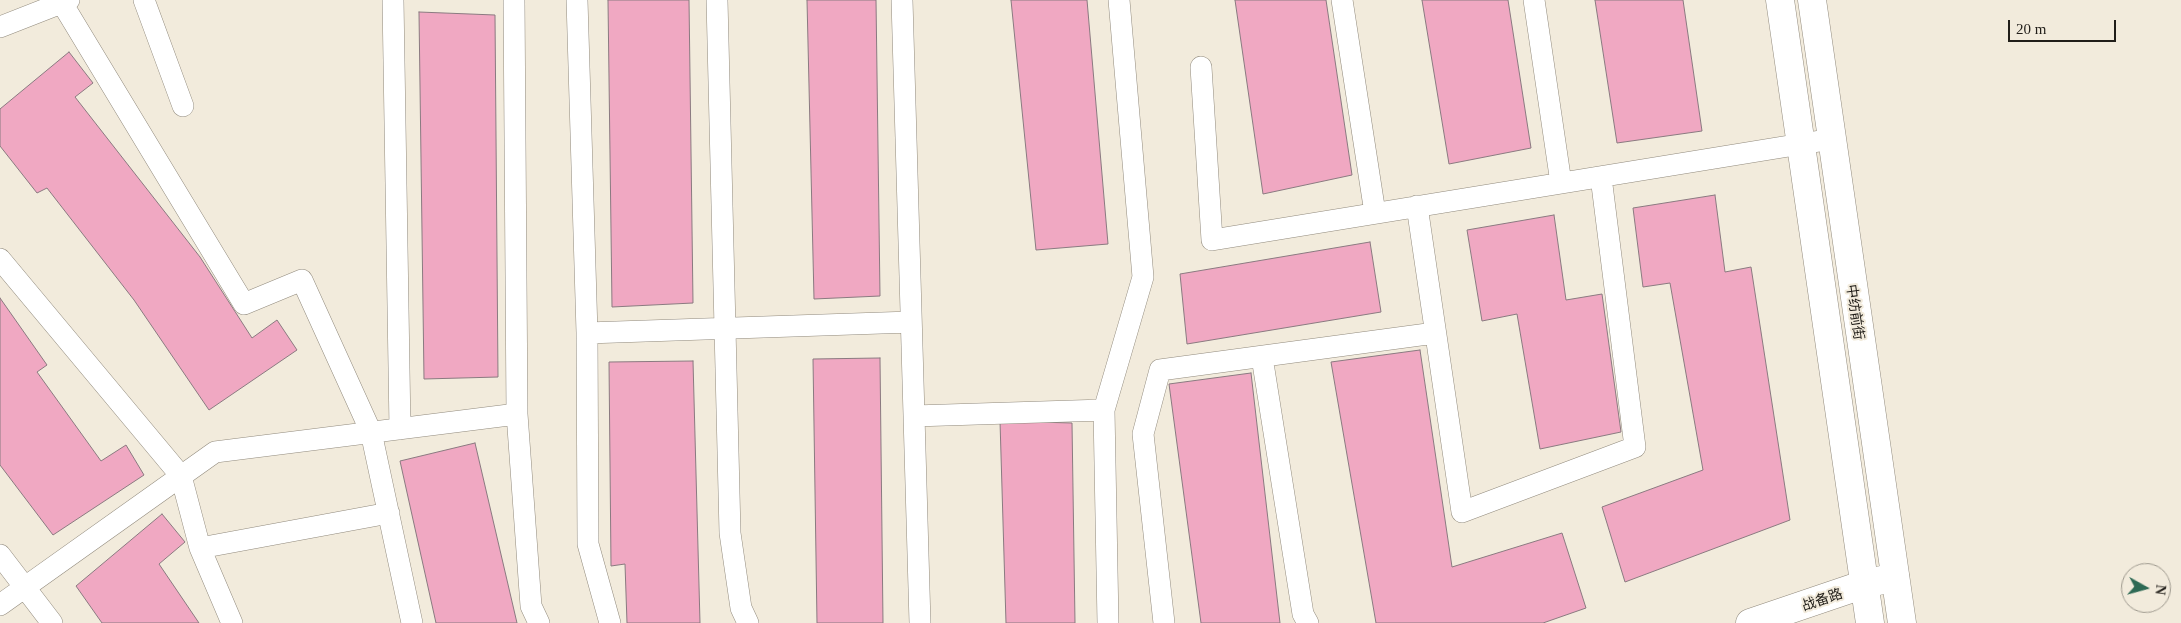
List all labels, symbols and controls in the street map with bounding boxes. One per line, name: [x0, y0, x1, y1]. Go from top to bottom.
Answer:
scale bar: [2011, 10, 2118, 42]
text: 20 m: [2016, 21, 2046, 37]
street label: 中纺前街: [1844, 283, 1868, 341]
north arrow: [2121, 563, 2171, 613]
street label: 战备路: [1799, 584, 1845, 614]
text: N: [2152, 584, 2168, 596]

